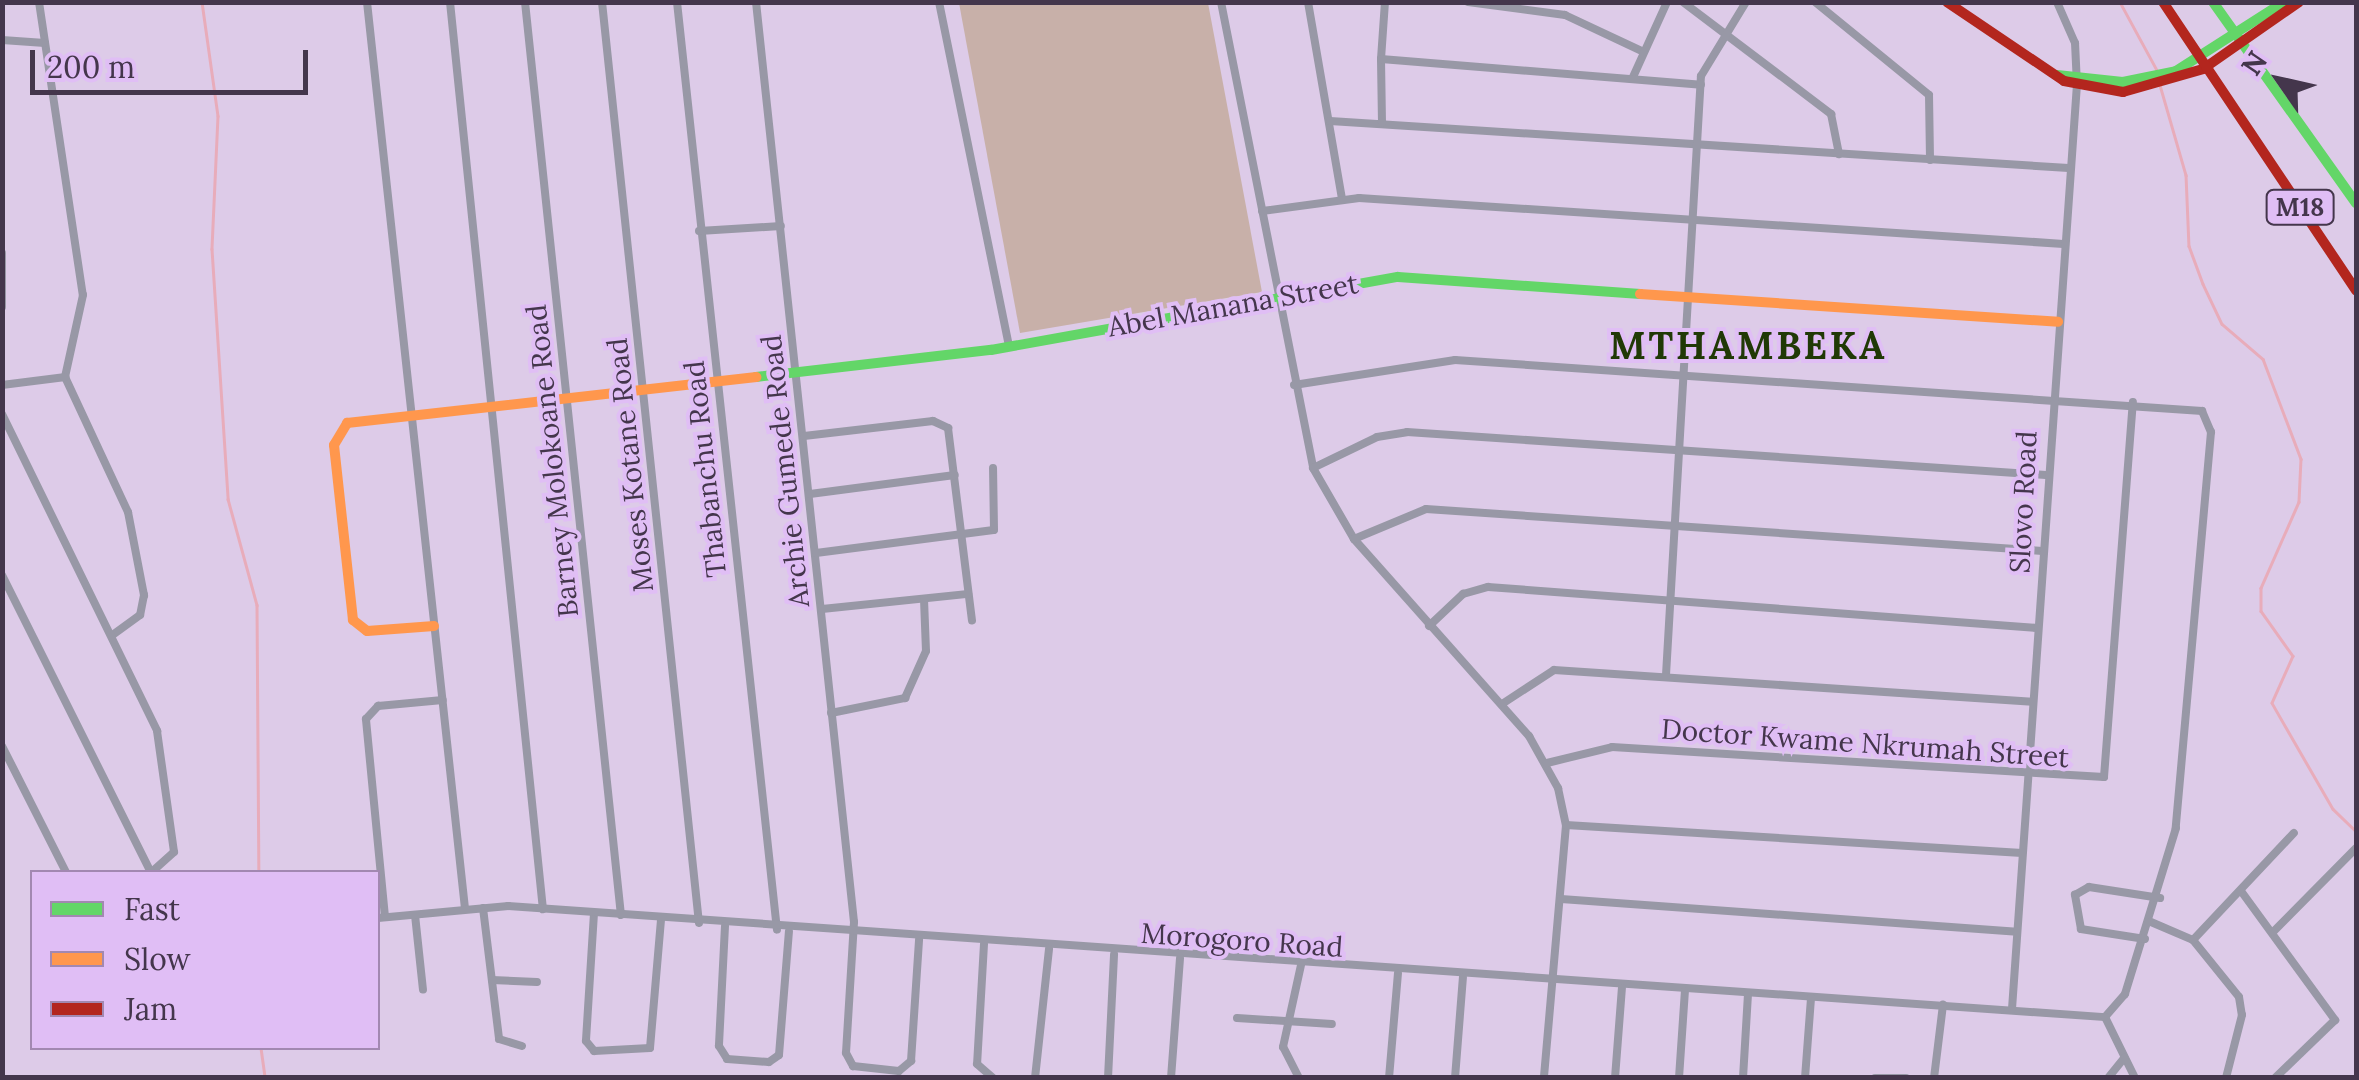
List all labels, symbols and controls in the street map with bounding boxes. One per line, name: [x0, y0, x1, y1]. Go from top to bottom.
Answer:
scale bar: [35, 30, 312, 92]
north arrow: [2229, 30, 2329, 130]
text: N: [2233, 44, 2275, 82]
text: 200 m: [47, 48, 135, 86]
road number: M18: [2265, 187, 2335, 227]
street label: Abel Manana Street: [1105, 266, 1361, 344]
street label: Barney Molokoane Road: [519, 303, 585, 619]
district label: MTHAMBEKA: [1609, 323, 1887, 369]
street label: Archie Gumede Road: [754, 333, 816, 609]
street label: Moses Kotane Road: [600, 336, 660, 594]
street label: Thabanchu Road: [677, 359, 733, 579]
street label: Slovo Road: [2002, 430, 2044, 574]
street label: Doctor Kwame Nkrumah Street: [1660, 712, 2070, 774]
legend: [30, 870, 380, 1050]
text: Fast: [124, 890, 180, 928]
street label: Morogoro Road: [1140, 916, 1344, 964]
text: Slow: [124, 940, 190, 978]
text: Jam: [124, 990, 177, 1028]

